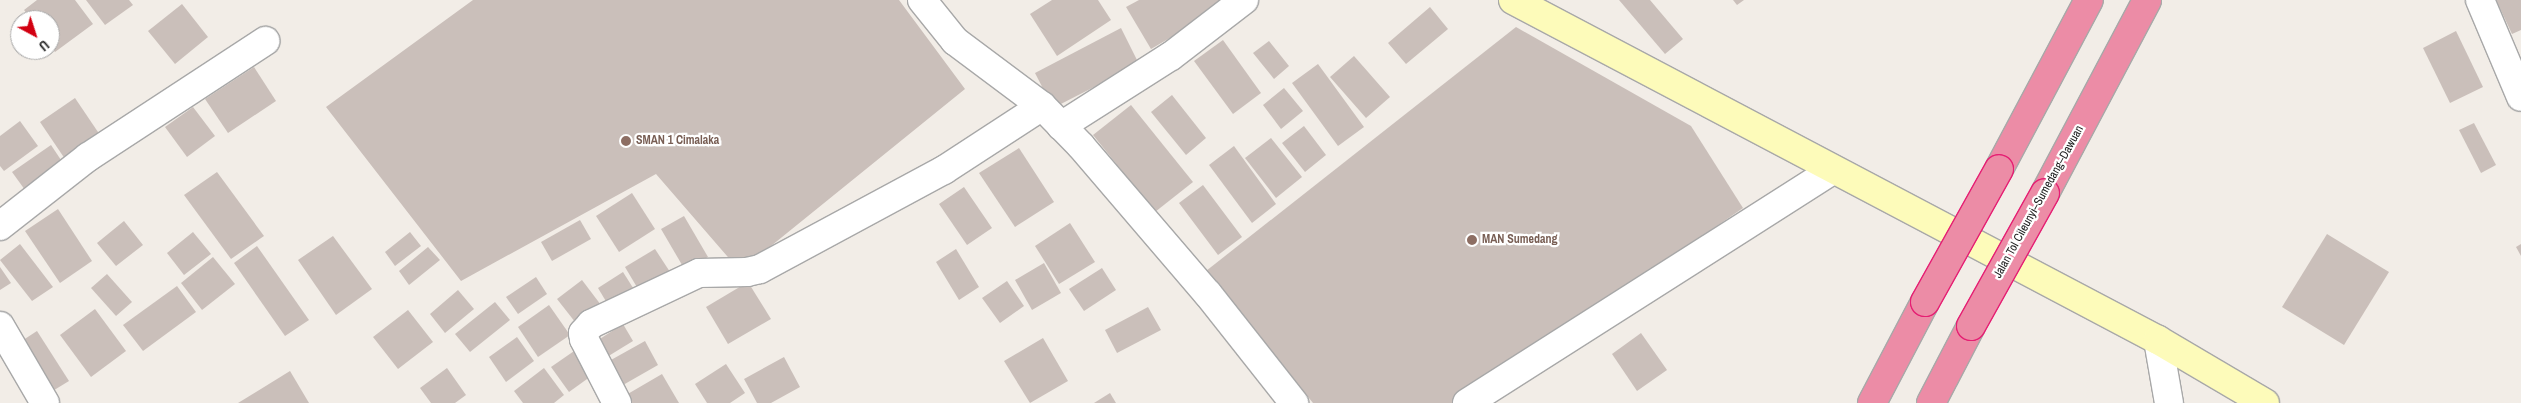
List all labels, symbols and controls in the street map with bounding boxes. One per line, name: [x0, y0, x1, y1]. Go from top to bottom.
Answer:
north arrow: [10, 10, 60, 60]
text: U: [35, 36, 53, 55]
street label: Jalan Tol Cileunyi–Sumedang–Dawuan: [1991, 123, 2087, 281]
place label: SMAN 1 Cimalaka: [636, 134, 719, 148]
marker: SMAN 1 Cimalaka: [620, 135, 632, 147]
place label: MAN Sumedang: [1482, 233, 1557, 247]
marker: MAN Sumedang: [1466, 234, 1478, 246]

